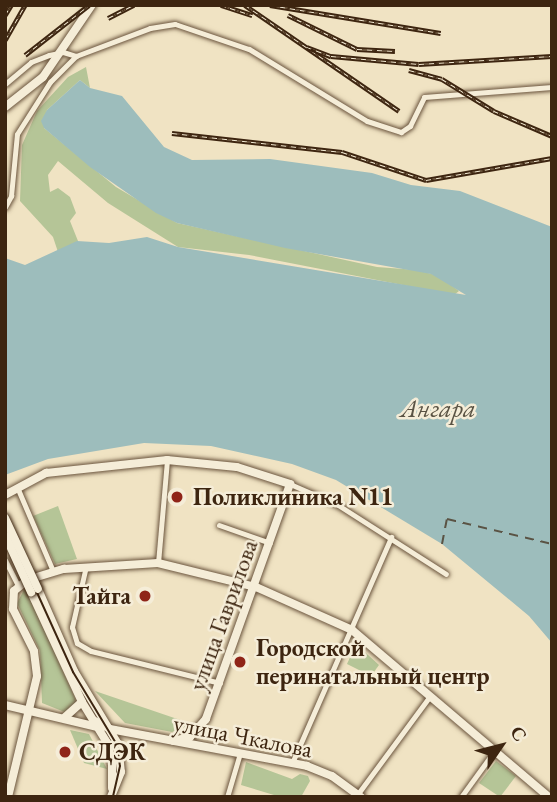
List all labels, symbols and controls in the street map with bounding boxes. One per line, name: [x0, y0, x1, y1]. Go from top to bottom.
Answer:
water label: Ангара: [400, 393, 476, 425]
place label: Поликлиника N11: [193, 483, 393, 511]
marker: Поликлиника N11: [167, 487, 187, 507]
street label: улица Гаврилова: [182, 536, 264, 694]
place label: Тайга: [72, 582, 131, 610]
marker: Тайга: [137, 588, 153, 604]
place label: Городской перинатальный центр: [256, 634, 489, 690]
marker: Городской перинатальный центр: [230, 652, 250, 672]
street label: улица Чкалова: [171, 708, 315, 764]
north arrow: [466, 711, 536, 781]
text: С: [505, 721, 533, 746]
place label: СДЭК: [79, 738, 146, 766]
marker: СДЭК: [57, 744, 73, 760]

